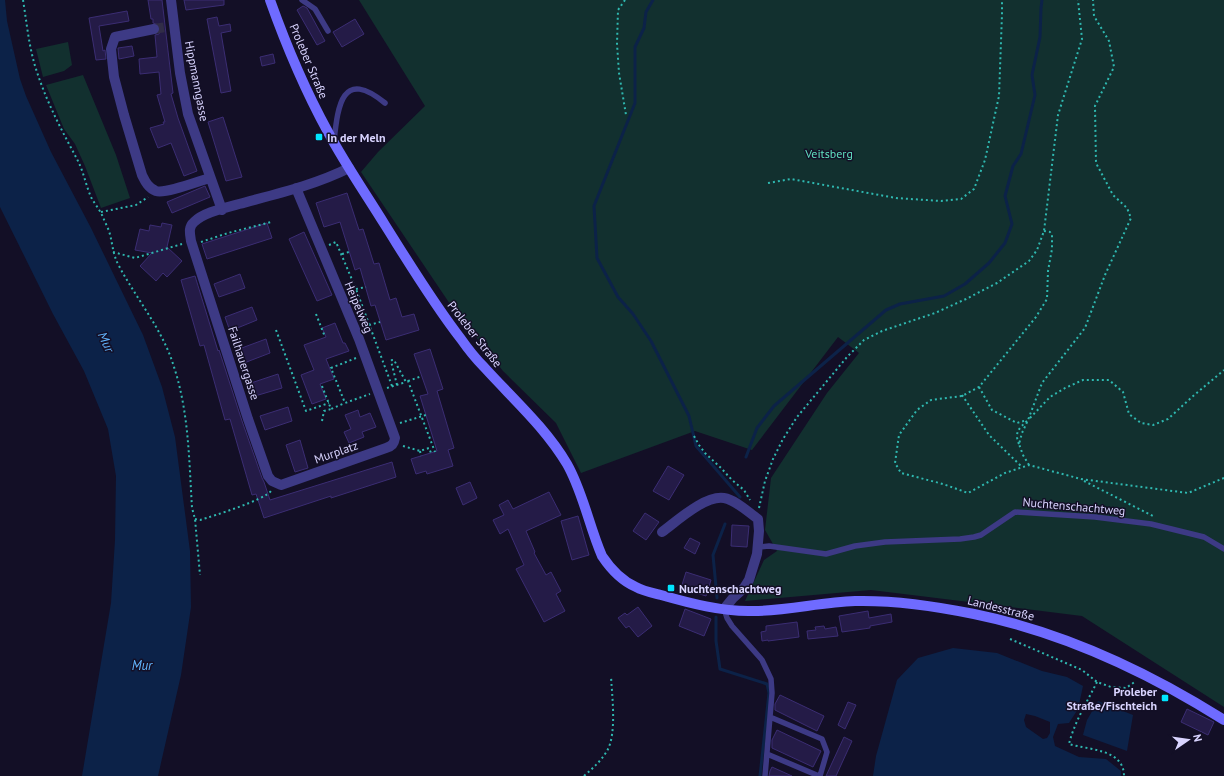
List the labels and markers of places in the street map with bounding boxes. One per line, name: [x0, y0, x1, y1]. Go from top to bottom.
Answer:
place label: In der Meln: [327, 130, 386, 145]
marker: In der Meln: [314, 132, 324, 142]
place label: Nuchtenschachtweg: [679, 581, 781, 596]
marker: Nuchtenschachtweg: [666, 583, 676, 593]
place label: Proleber Straße/Fischteich: [1066, 684, 1158, 713]
marker: Proleber Straße/Fischteich: [1160, 693, 1170, 703]

